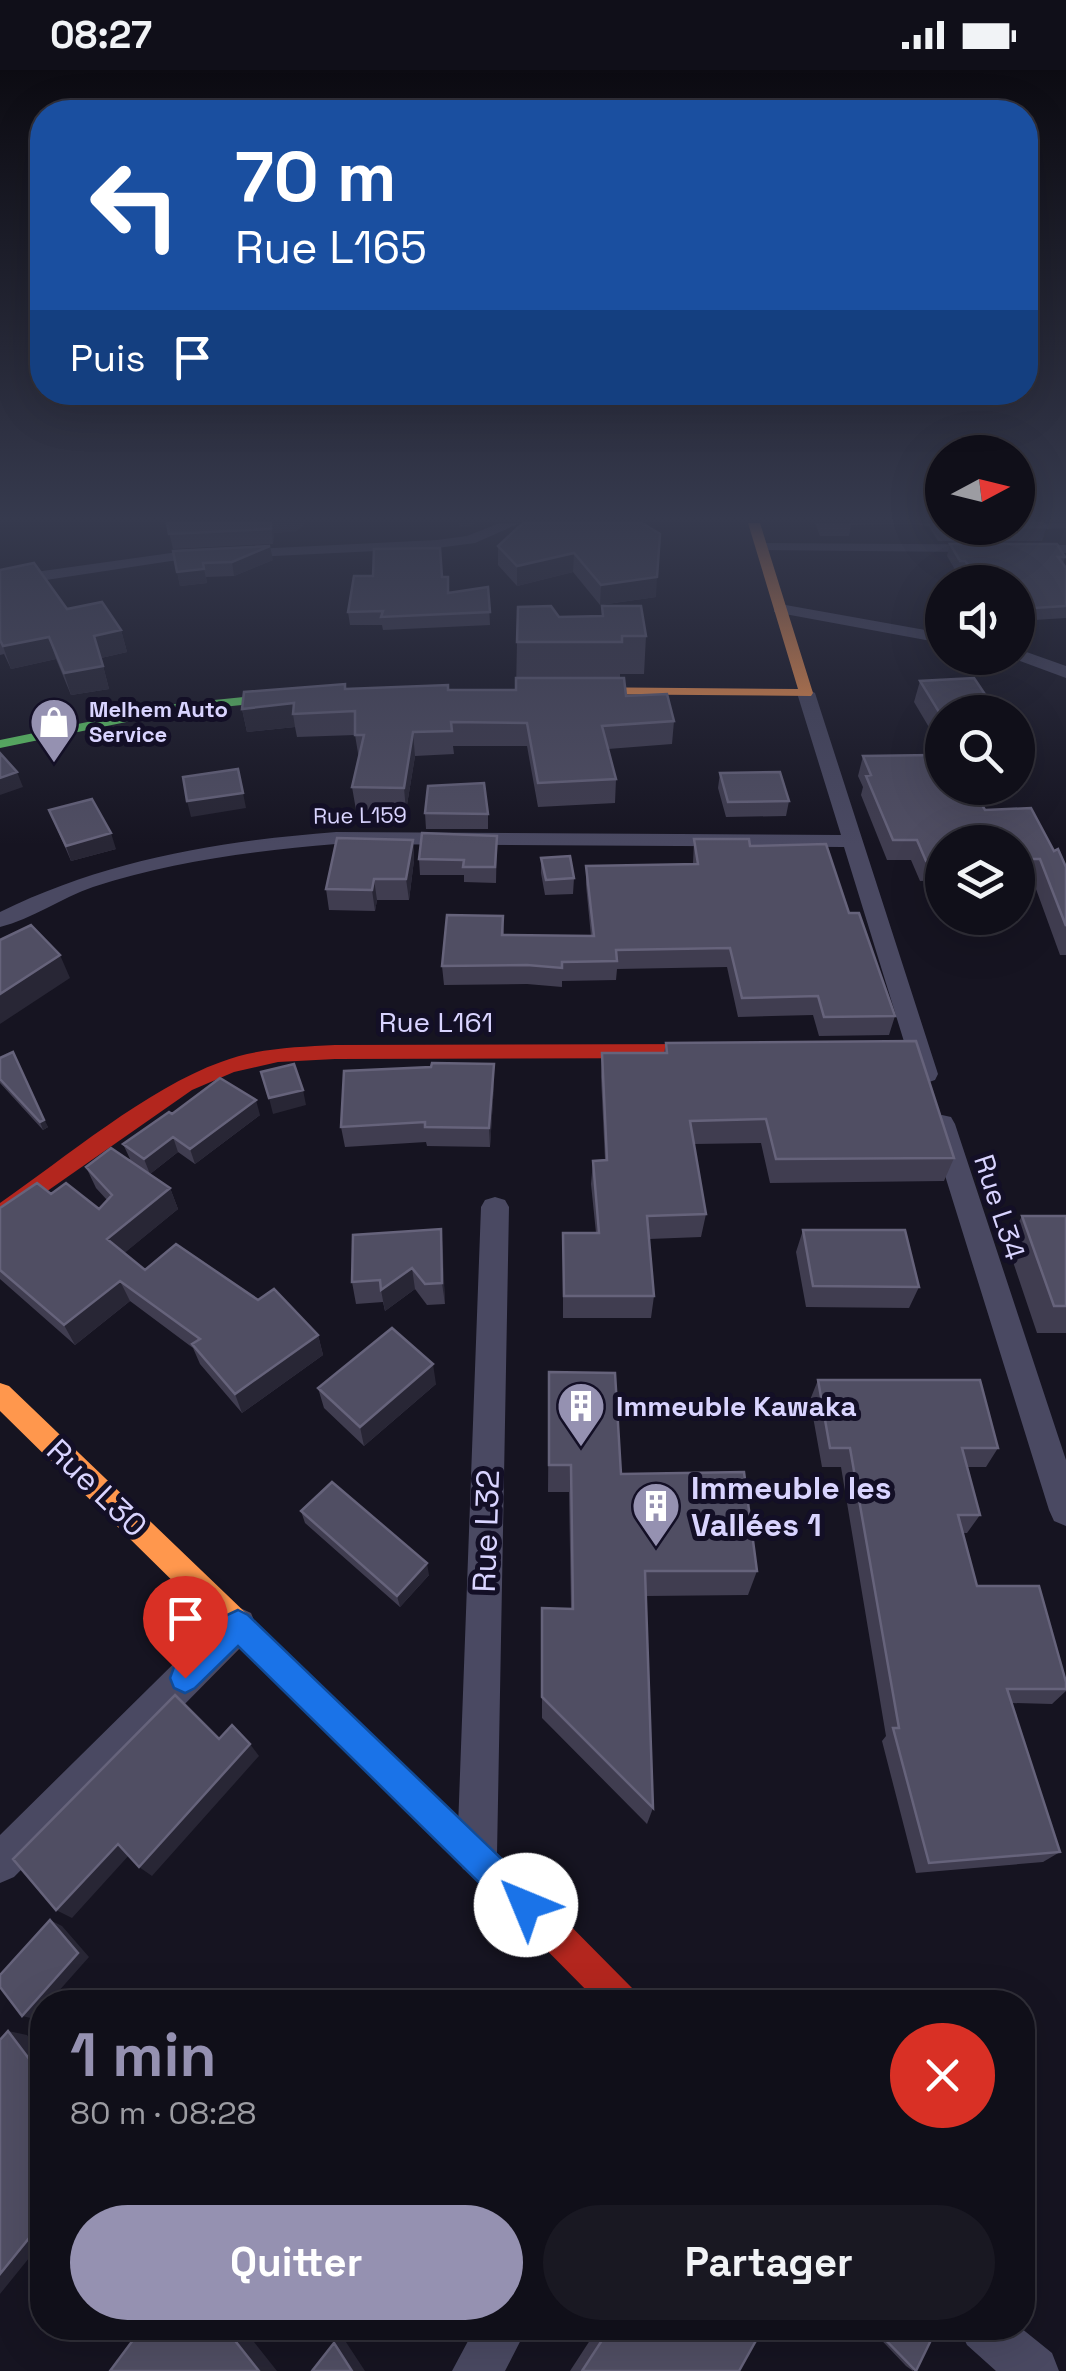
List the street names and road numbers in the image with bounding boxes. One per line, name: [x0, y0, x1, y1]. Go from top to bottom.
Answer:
street label: Rue L159: [313, 800, 407, 830]
street label: Rue L161: [379, 1004, 493, 1040]
street label: Rue L34: [966, 1150, 1034, 1264]
street label: Rue L30: [38, 1430, 156, 1546]
street label: Rue L32: [464, 1469, 508, 1593]

